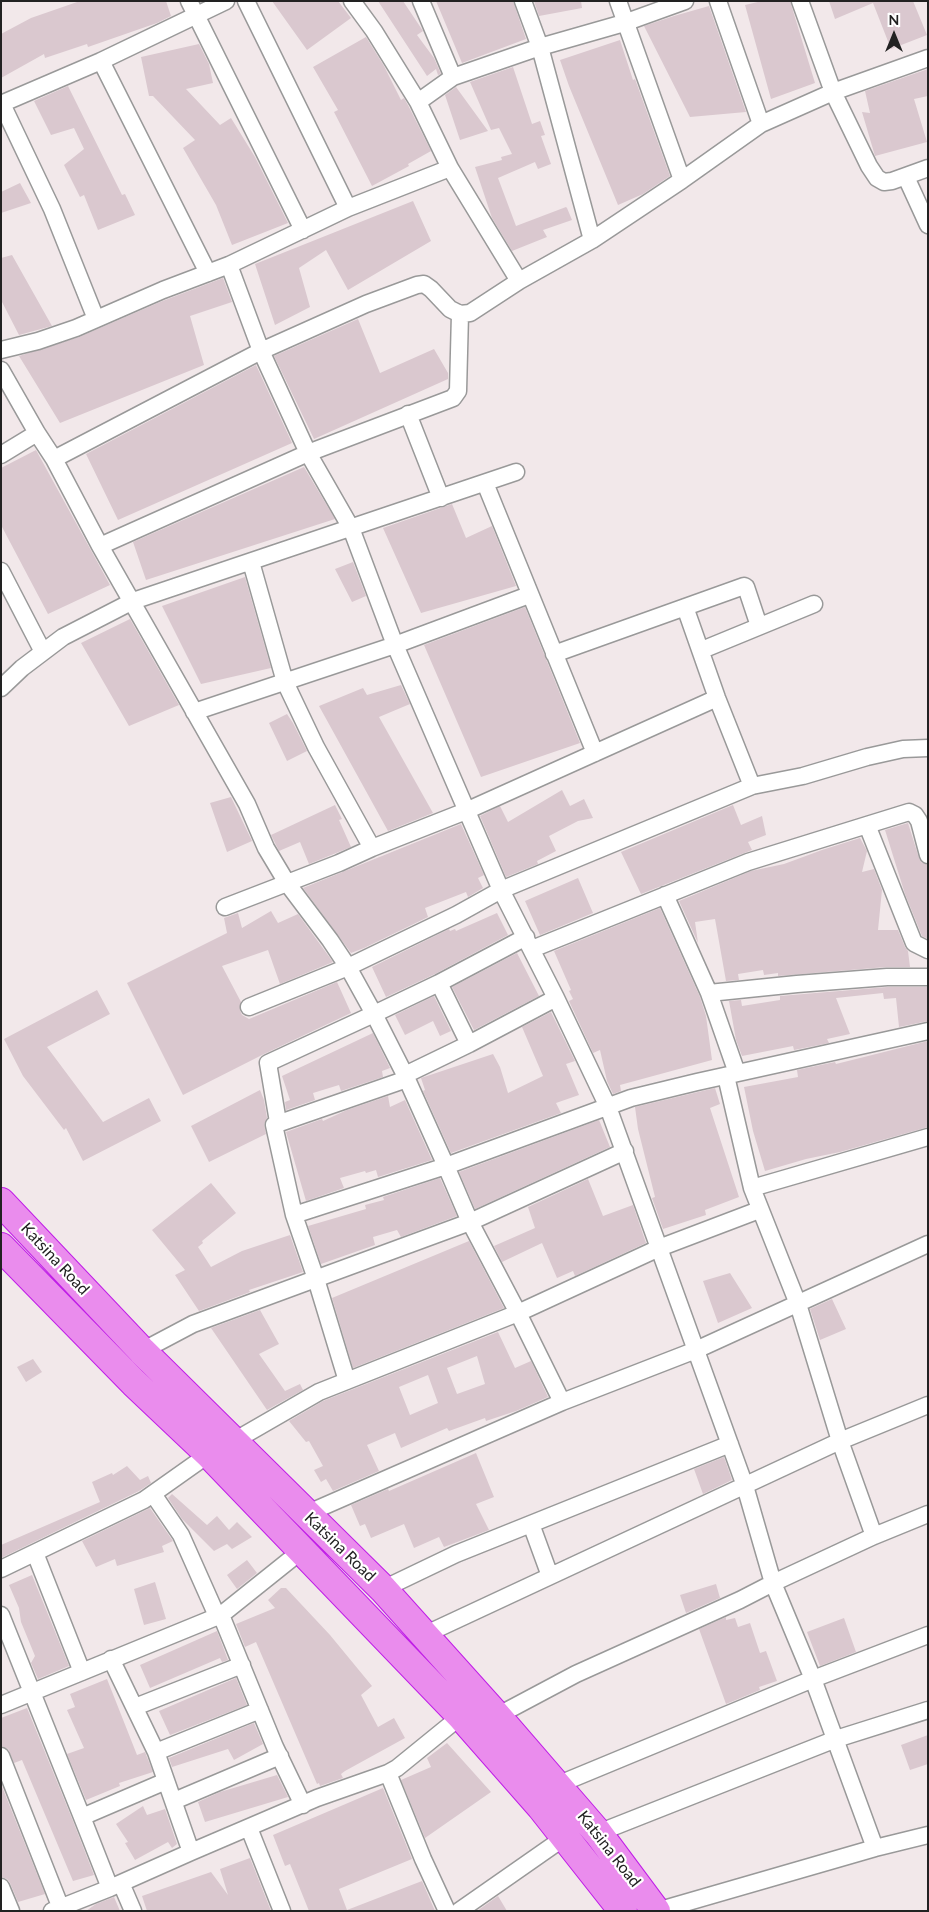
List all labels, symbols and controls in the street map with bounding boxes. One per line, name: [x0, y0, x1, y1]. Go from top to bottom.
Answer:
north arrow: [869, 10, 919, 60]
text: N: [889, 11, 899, 28]
street label: Katsina Road: [17, 1219, 93, 1299]
street label: Katsina Road: [300, 1508, 380, 1586]
street label: Katsina Road: [573, 1807, 645, 1891]

